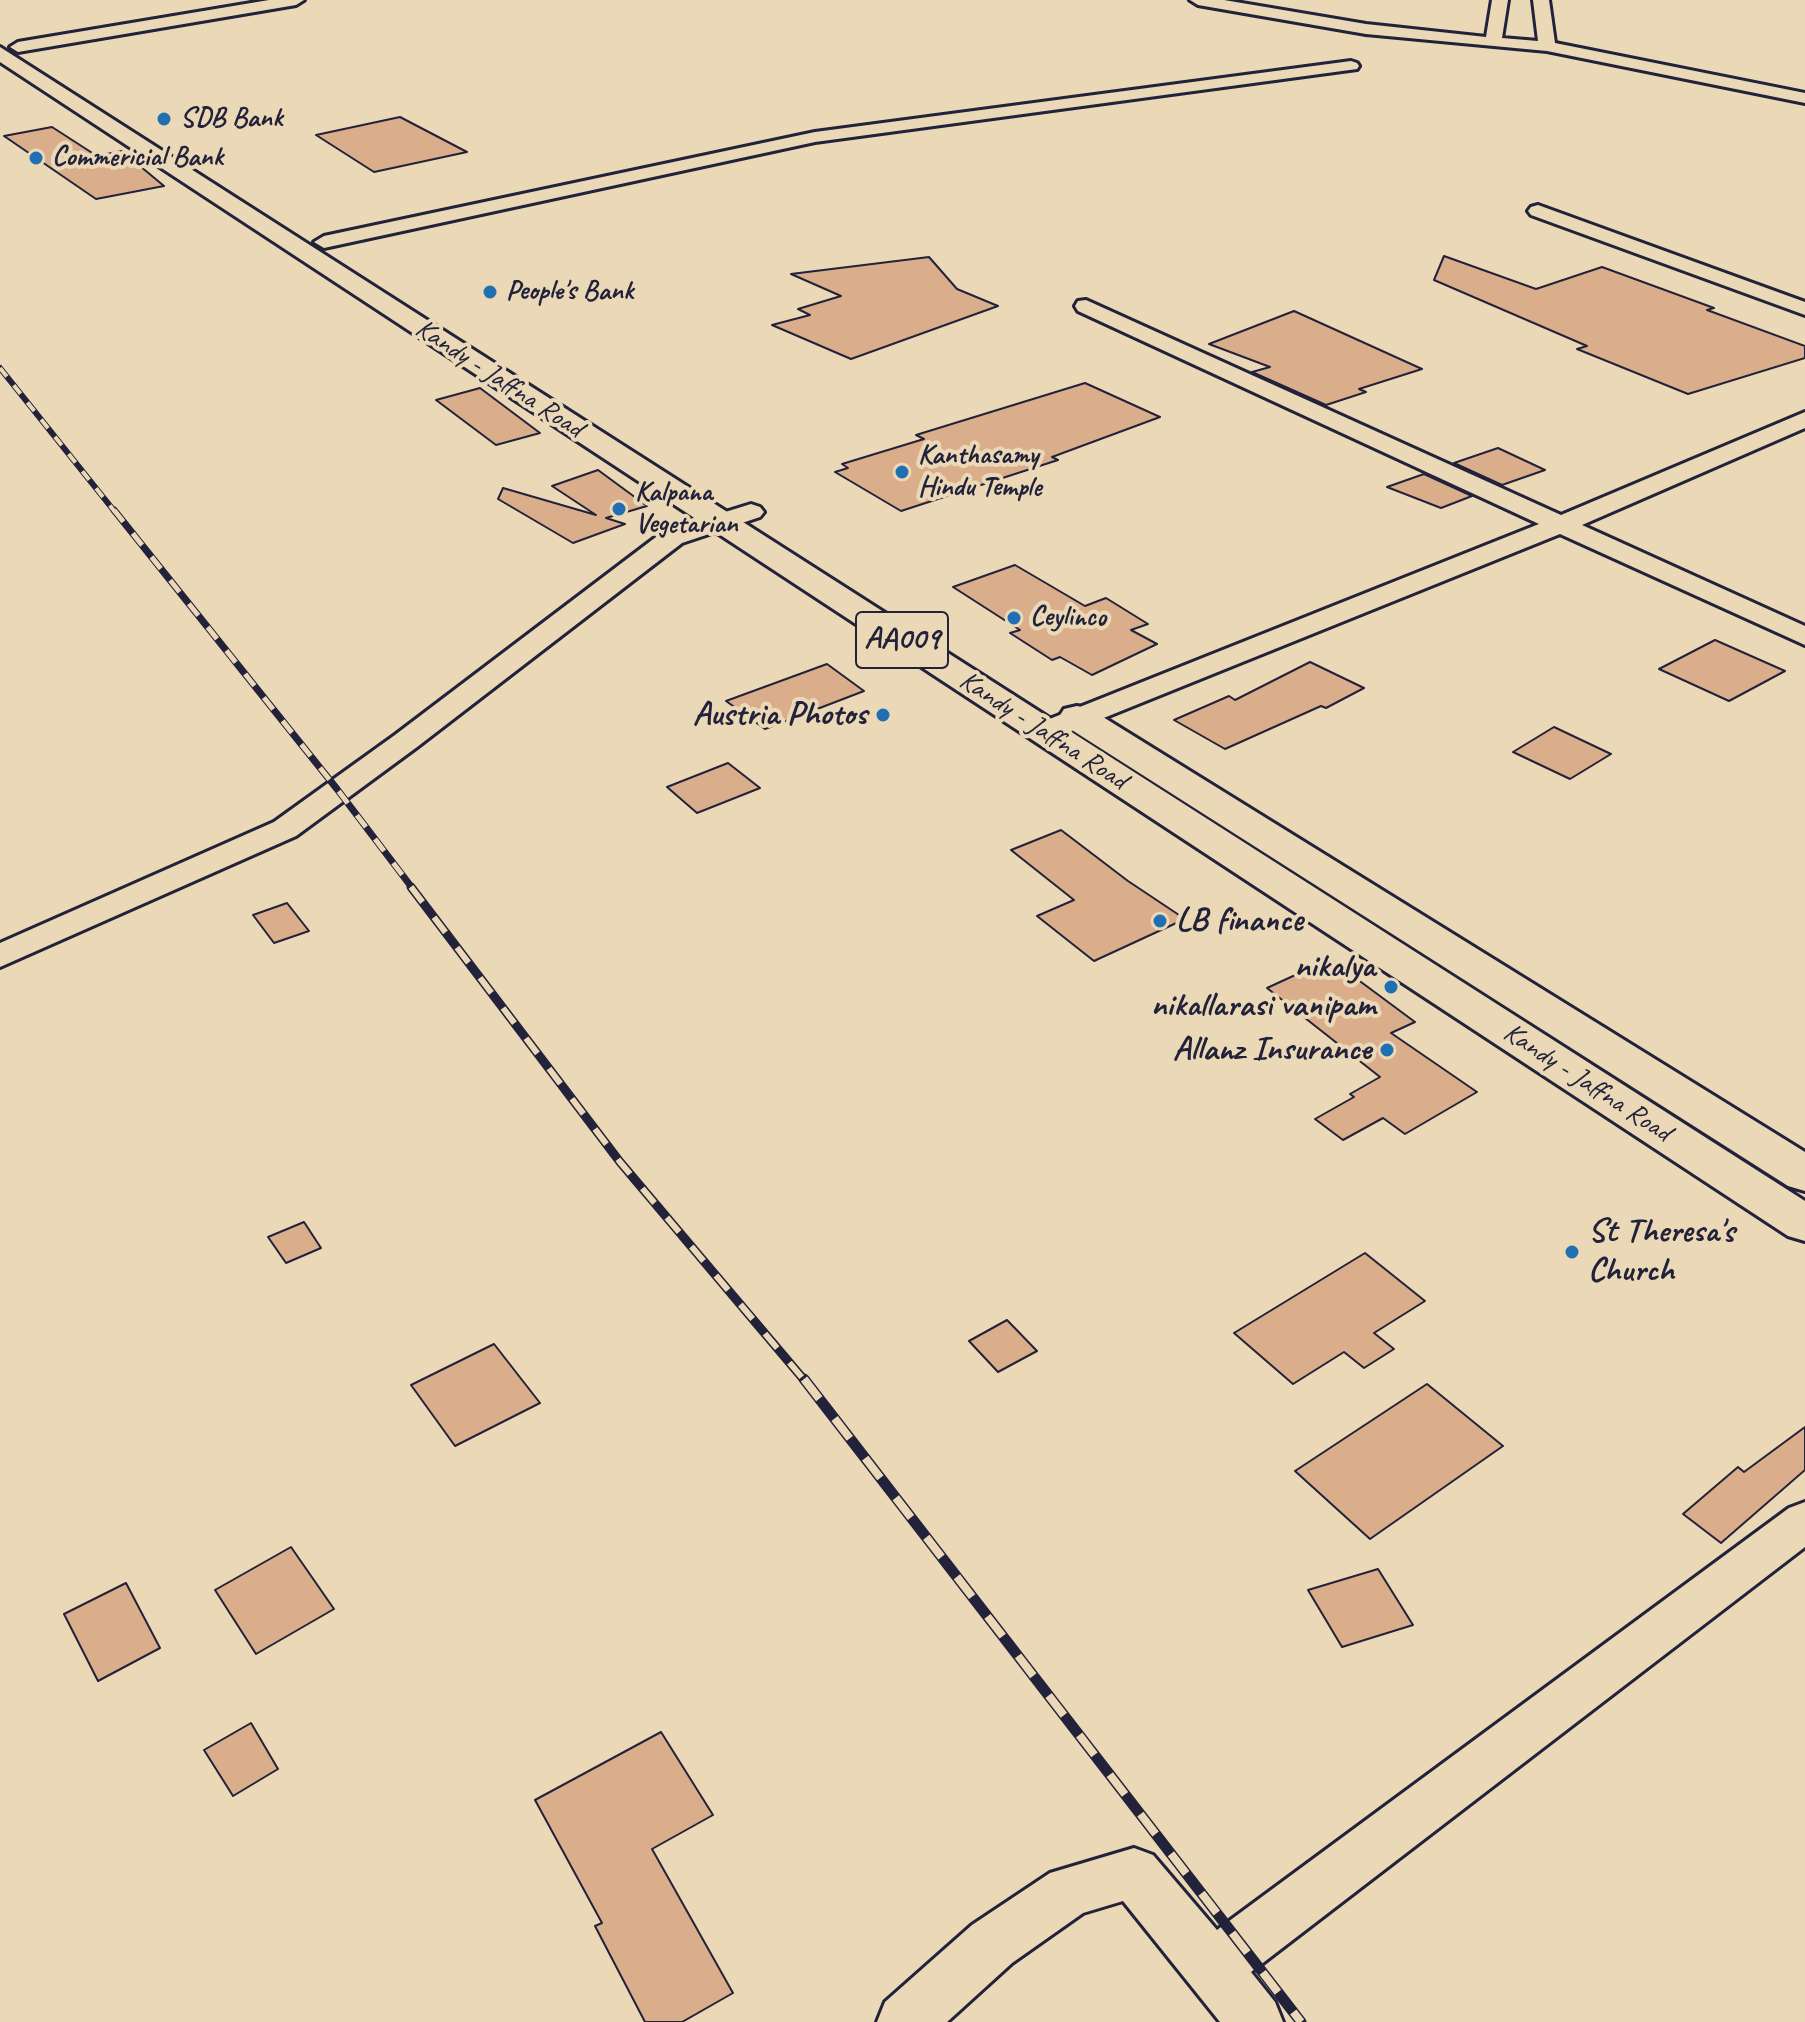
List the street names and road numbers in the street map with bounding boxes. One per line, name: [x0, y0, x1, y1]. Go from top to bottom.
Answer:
street label: Kandy - Jaffna Road: [409, 312, 589, 446]
road number: AA009: [856, 612, 948, 668]
street label: Kandy - Jaffna Road: [953, 664, 1133, 798]
street label: Kandy - Jaffna Road: [1497, 1016, 1677, 1150]

